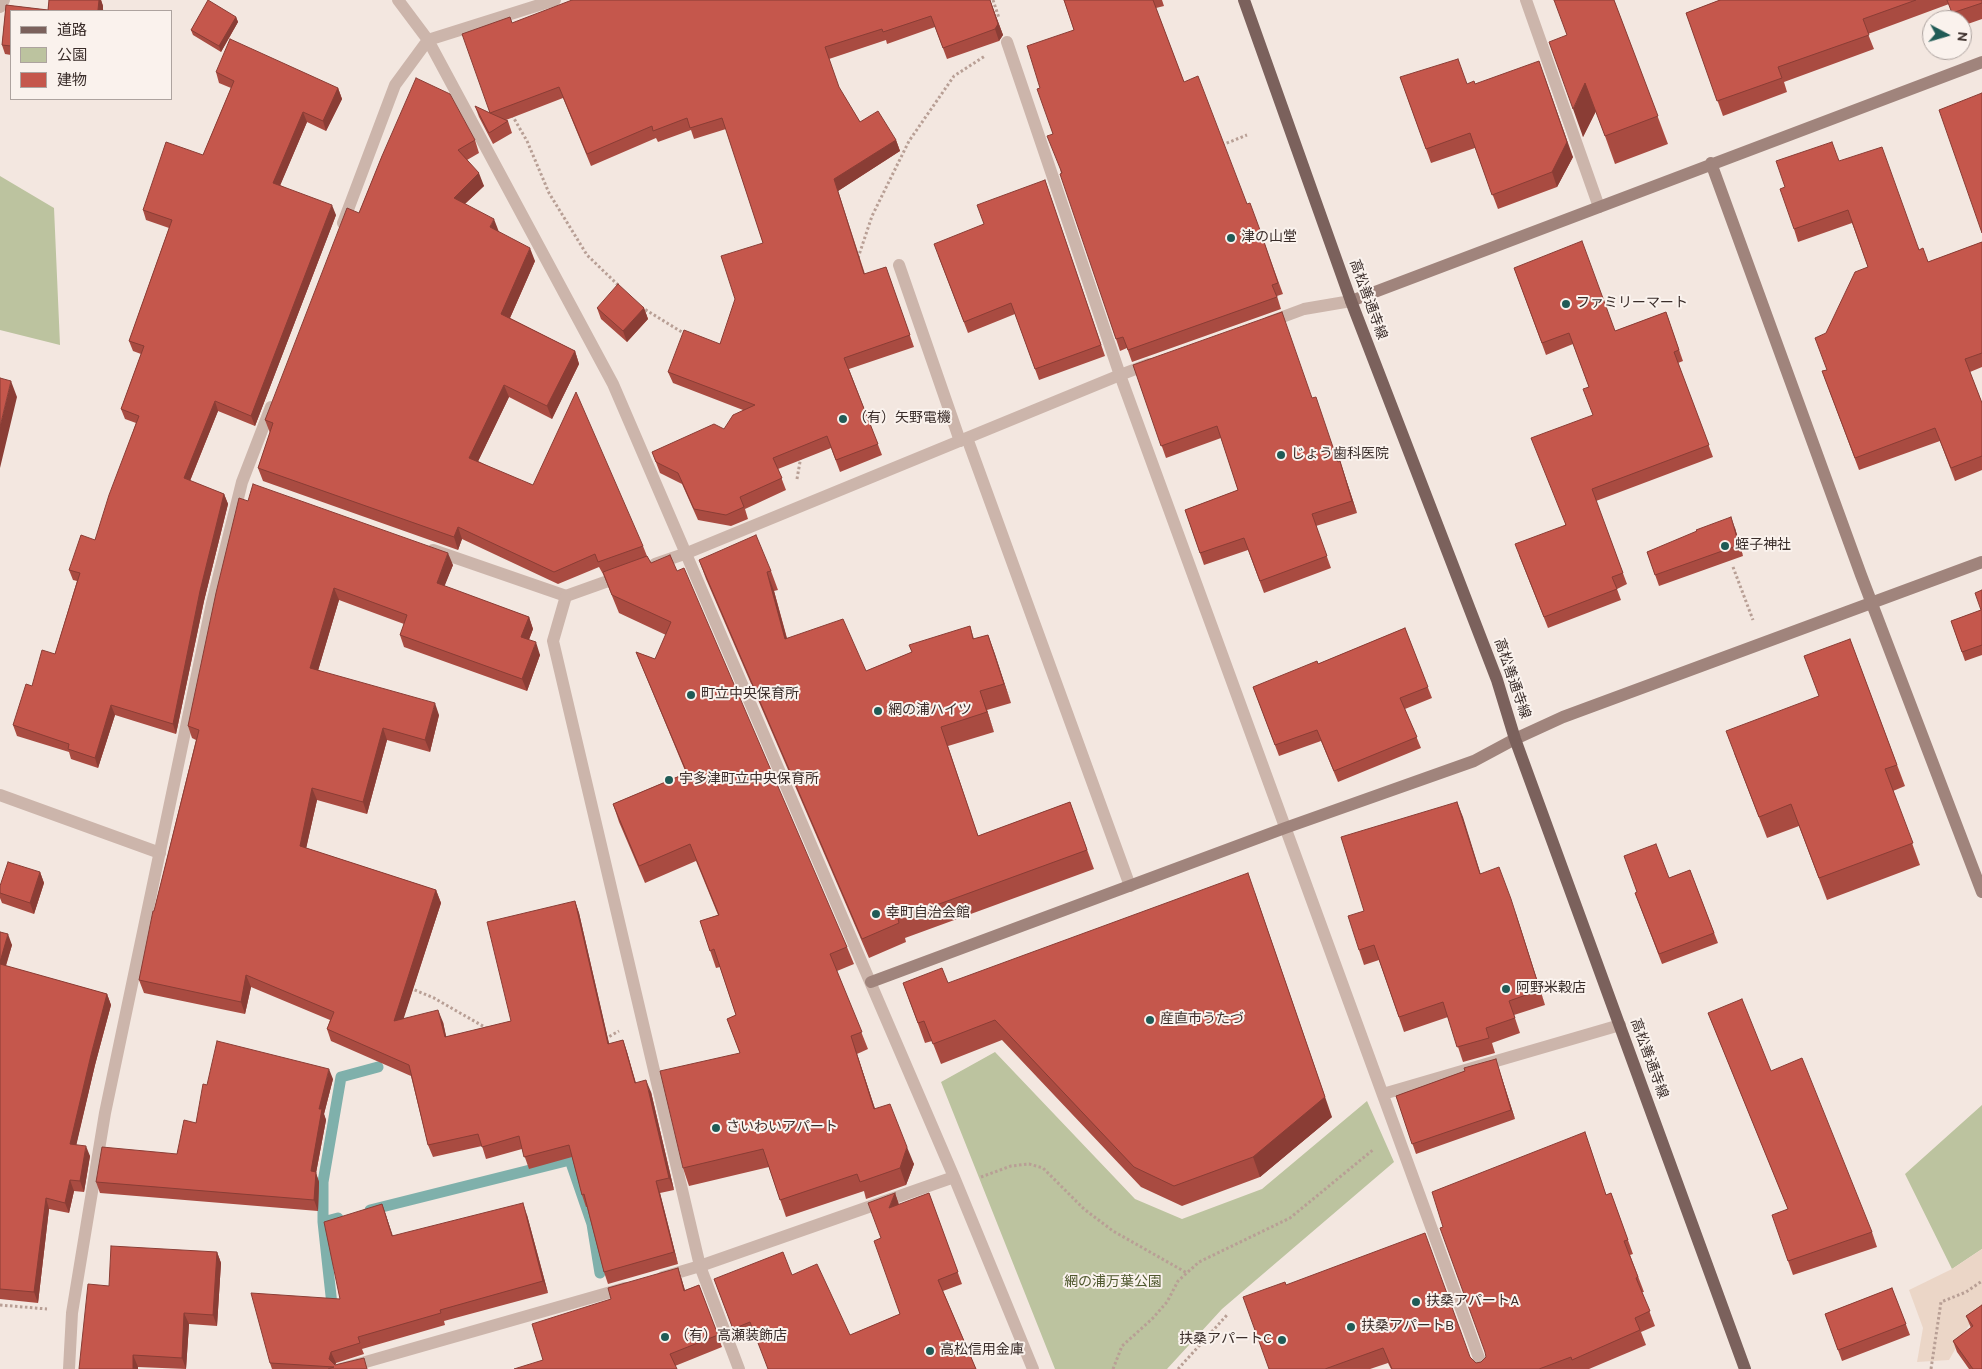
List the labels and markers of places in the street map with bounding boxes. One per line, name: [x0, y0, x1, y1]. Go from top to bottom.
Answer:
place label: 津の山堂: [1241, 230, 1297, 246]
marker: 津の山堂: [1225, 232, 1237, 244]
place label: ファミリーマート: [1576, 296, 1688, 312]
marker: ファミリーマート: [1560, 298, 1572, 310]
place label: （有）矢野電機: [853, 411, 951, 427]
marker: （有）矢野電機: [837, 413, 849, 425]
place label: じょう歯科医院: [1291, 447, 1389, 463]
marker: じょう歯科医院: [1275, 449, 1287, 461]
place label: 蛭子神社: [1735, 538, 1791, 554]
marker: 蛭子神社: [1719, 540, 1731, 552]
place label: 町立中央保育所: [701, 687, 799, 703]
marker: 町立中央保育所: [685, 689, 697, 701]
place label: 網の浦ハイツ: [888, 703, 972, 719]
marker: 網の浦ハイツ: [872, 705, 884, 717]
place label: 宇多津町立中央保育所: [679, 772, 819, 788]
marker: 宇多津町立中央保育所: [663, 774, 675, 786]
place label: 幸町自治会館: [886, 906, 970, 922]
marker: 幸町自治会館: [870, 908, 882, 920]
place label: 阿野米穀店: [1516, 981, 1586, 997]
marker: 阿野米穀店: [1500, 983, 1512, 995]
place label: 産直市うたづ: [1160, 1012, 1244, 1028]
marker: 産直市うたづ: [1144, 1014, 1156, 1026]
place label: さいわいアパート: [726, 1120, 838, 1136]
marker: さいわいアパート: [710, 1122, 722, 1134]
place label: 扶桑アパートA: [1426, 1294, 1520, 1310]
marker: 扶桑アパートA: [1410, 1296, 1422, 1308]
place label: 扶桑アパートB: [1361, 1319, 1454, 1335]
marker: 扶桑アパートB: [1345, 1321, 1357, 1333]
place label: （有）高瀬装飾店: [675, 1329, 787, 1345]
marker: （有）高瀬装飾店: [659, 1331, 671, 1343]
place label: 扶桑アパートC: [1179, 1332, 1272, 1348]
marker: 扶桑アパートC: [1276, 1334, 1288, 1346]
place label: 高松信用金庫: [940, 1343, 1024, 1359]
marker: 高松信用金庫: [924, 1345, 936, 1357]

